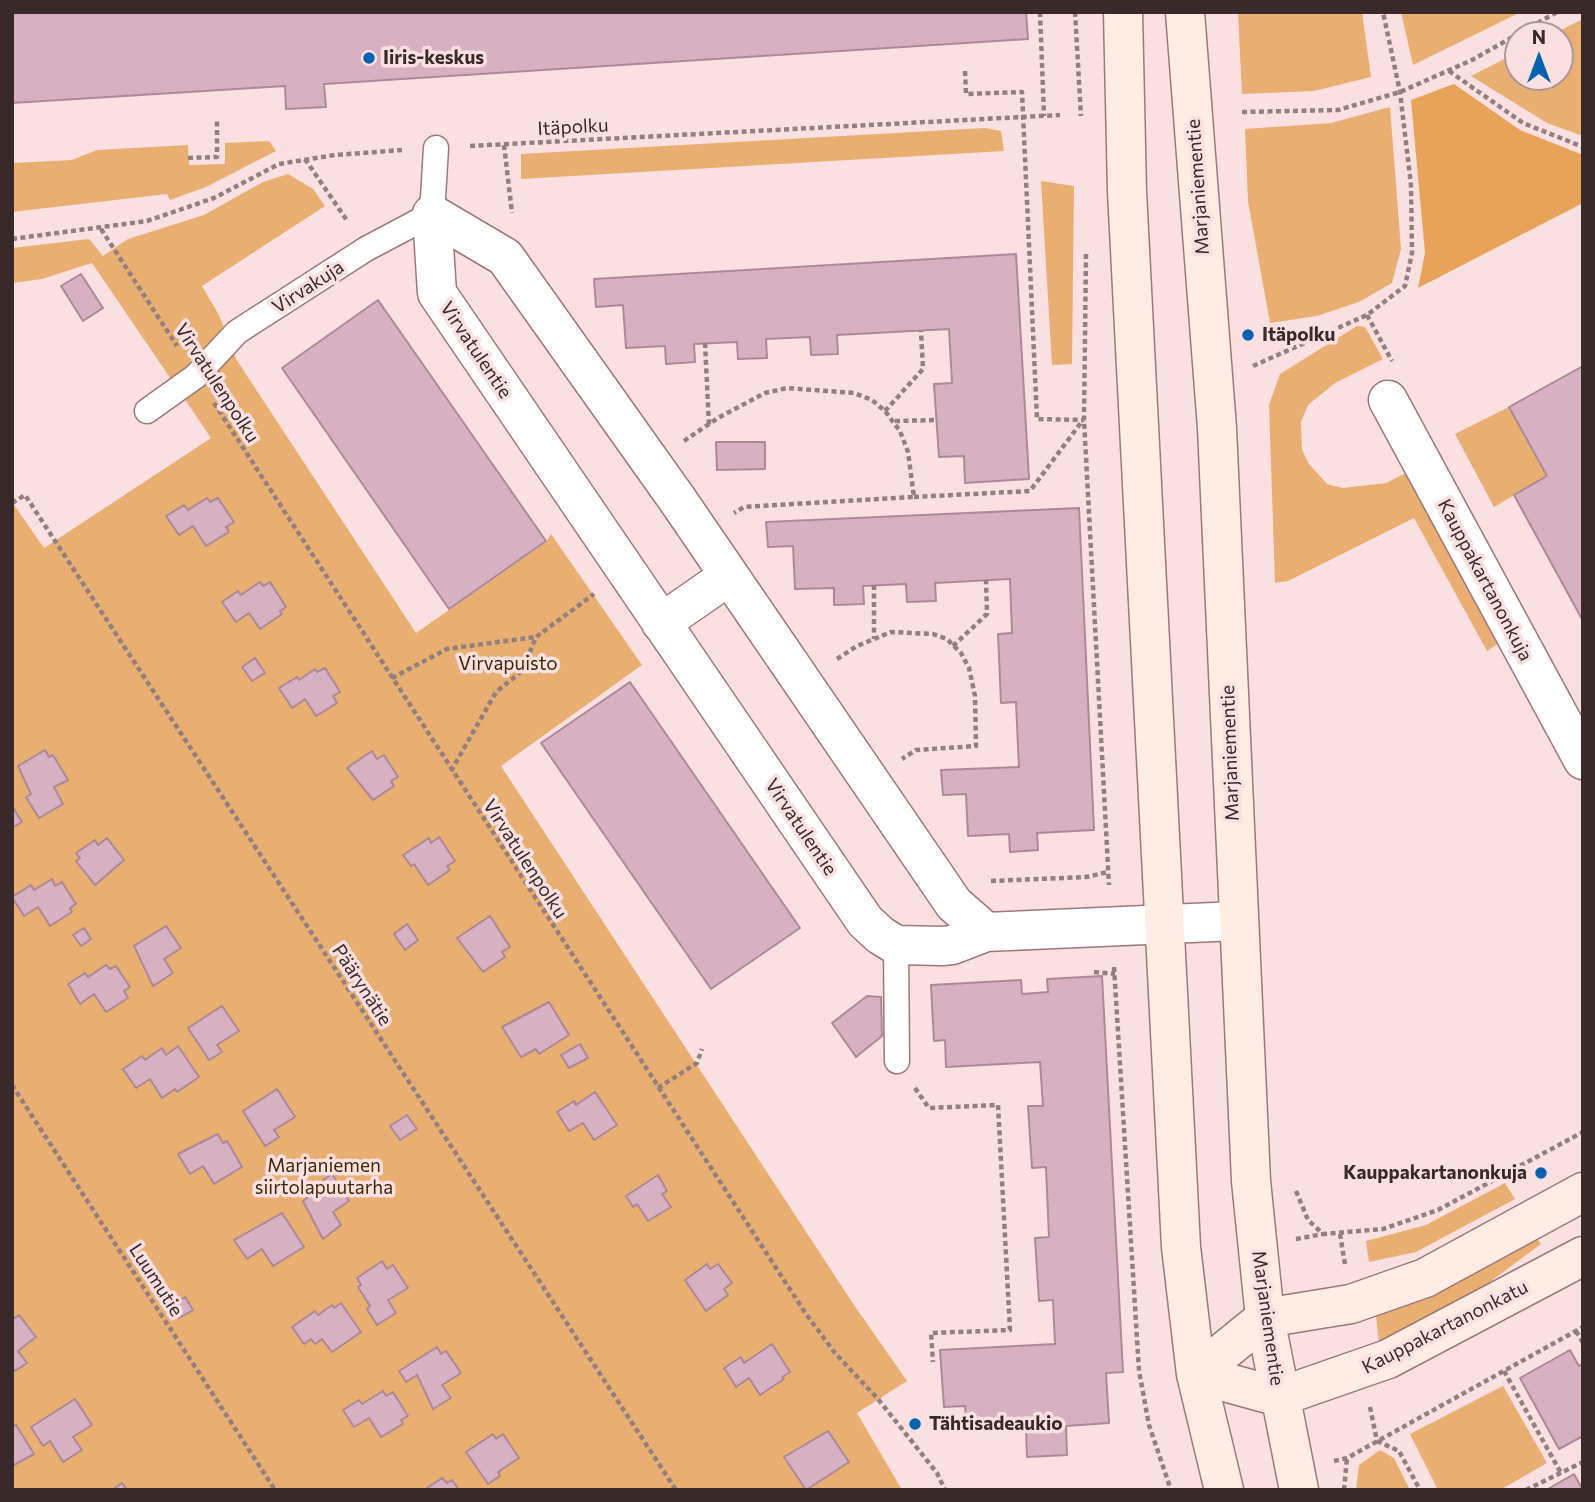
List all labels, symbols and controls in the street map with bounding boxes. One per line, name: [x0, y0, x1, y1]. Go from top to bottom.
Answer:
north arrow: [1504, 21, 1574, 91]
text: N: [1532, 25, 1546, 48]
place label: Iiris-keskus: [383, 47, 484, 69]
marker: Iiris-keskus: [361, 50, 377, 66]
street label: Itäpolku: [537, 114, 609, 140]
street label: Marjaniementie: [1182, 118, 1214, 256]
street label: Virvakuja: [268, 255, 348, 319]
street label: Virvatulentie: [435, 297, 517, 403]
street label: Virvatulenpolku: [170, 319, 264, 447]
place label: Itäpolku: [1262, 324, 1335, 346]
marker: Itäpolku: [1240, 327, 1256, 343]
street label: Kauppakartanonkuja: [1433, 495, 1537, 665]
park label: Virvapuisto: [458, 653, 558, 675]
street label: Marjaniementie: [1216, 685, 1244, 821]
street label: Virvatulentie: [760, 774, 842, 880]
street label: Virvatulenpolku: [478, 795, 572, 923]
street label: Päärynätie: [327, 940, 397, 1030]
park label: Marjaniemen siirtolapuutarha: [255, 1155, 393, 1199]
place label: Kauppakartanonkuja: [1343, 1162, 1527, 1184]
marker: Kauppakartanonkuja: [1533, 1165, 1549, 1181]
street label: Luumutie: [124, 1239, 188, 1321]
street label: Marjaniementie: [1247, 1249, 1289, 1387]
street label: Kauppakartanonkatu: [1358, 1275, 1532, 1379]
place label: Tähtisadeaukio: [929, 1413, 1063, 1435]
marker: Tähtisadeaukio: [907, 1416, 923, 1432]

